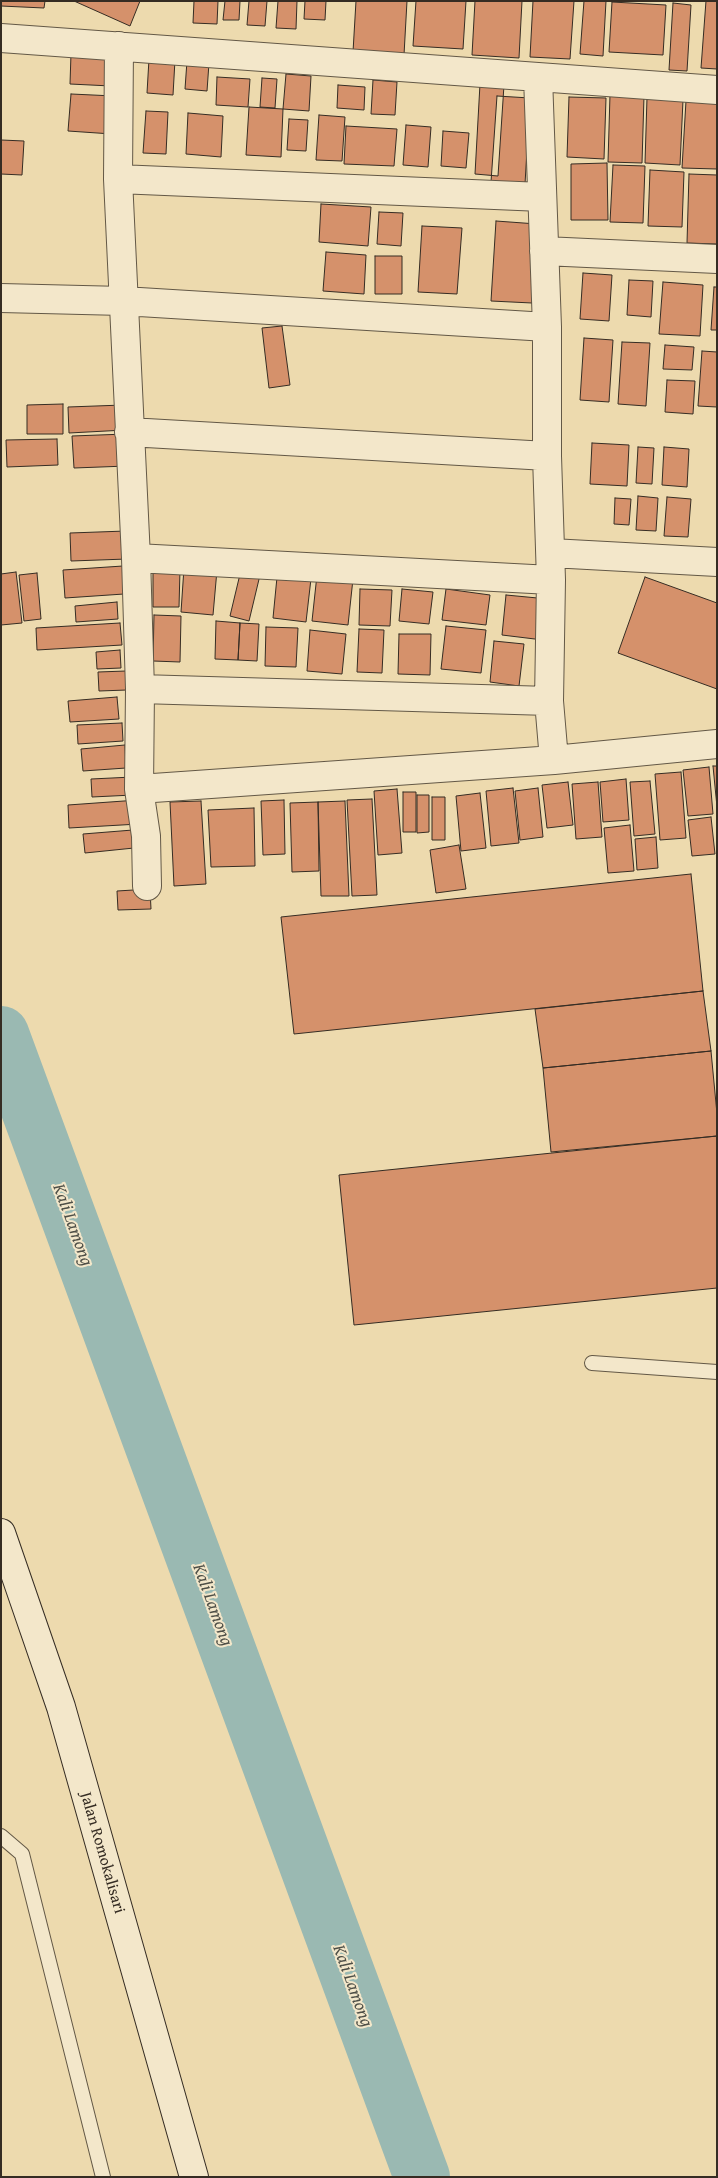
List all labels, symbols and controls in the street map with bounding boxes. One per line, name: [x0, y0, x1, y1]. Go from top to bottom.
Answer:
water label: Kali Lamong: [47, 1181, 97, 1269]
water label: Kali Lamong: [187, 1561, 237, 1649]
street label: Jalan Romokalisari: [75, 1790, 129, 1916]
water label: Kali Lamong: [327, 1942, 377, 2030]

